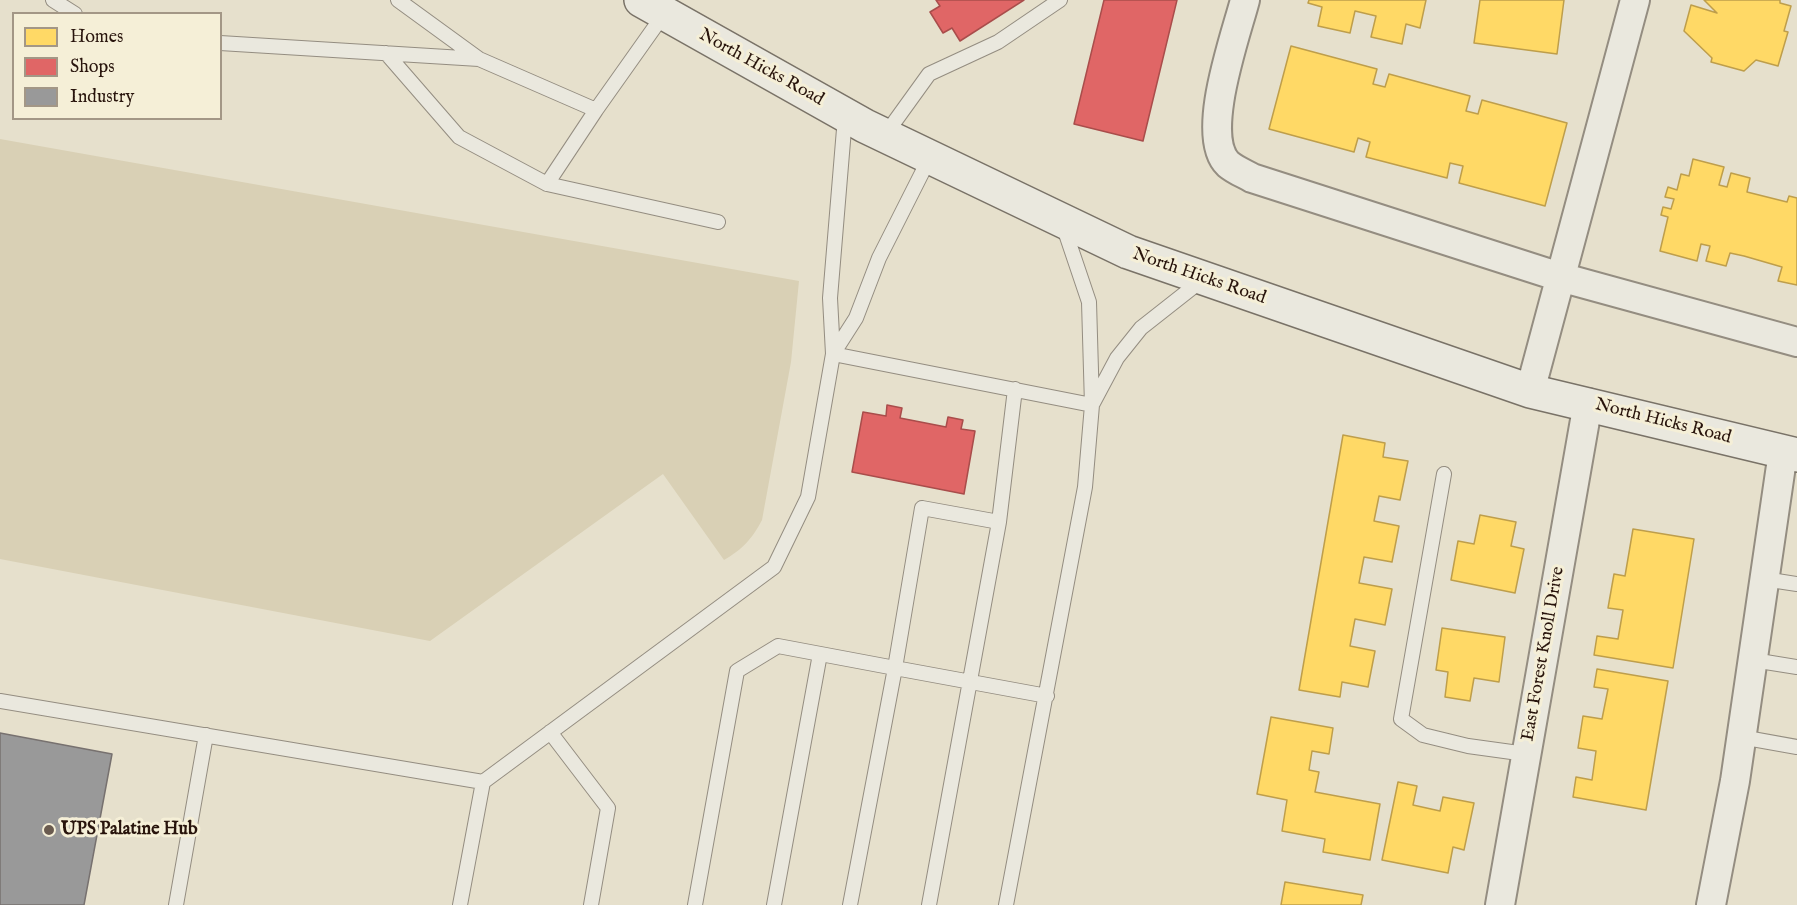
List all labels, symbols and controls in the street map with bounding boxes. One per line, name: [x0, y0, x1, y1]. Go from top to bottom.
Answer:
legend: [12, 12, 222, 120]
street label: North Hicks Road: [695, 25, 827, 111]
text: Homes: [70, 26, 123, 49]
text: Shops: [70, 56, 115, 79]
text: Industry: [70, 86, 134, 109]
street label: North Hicks Road: [1130, 244, 1268, 310]
street label: North Hicks Road: [1593, 395, 1733, 449]
street label: East Forest Knoll Drive: [1518, 565, 1570, 743]
place label: UPS Palatine Hub: [61, 819, 198, 841]
marker: UPS Palatine Hub: [42, 823, 56, 837]

